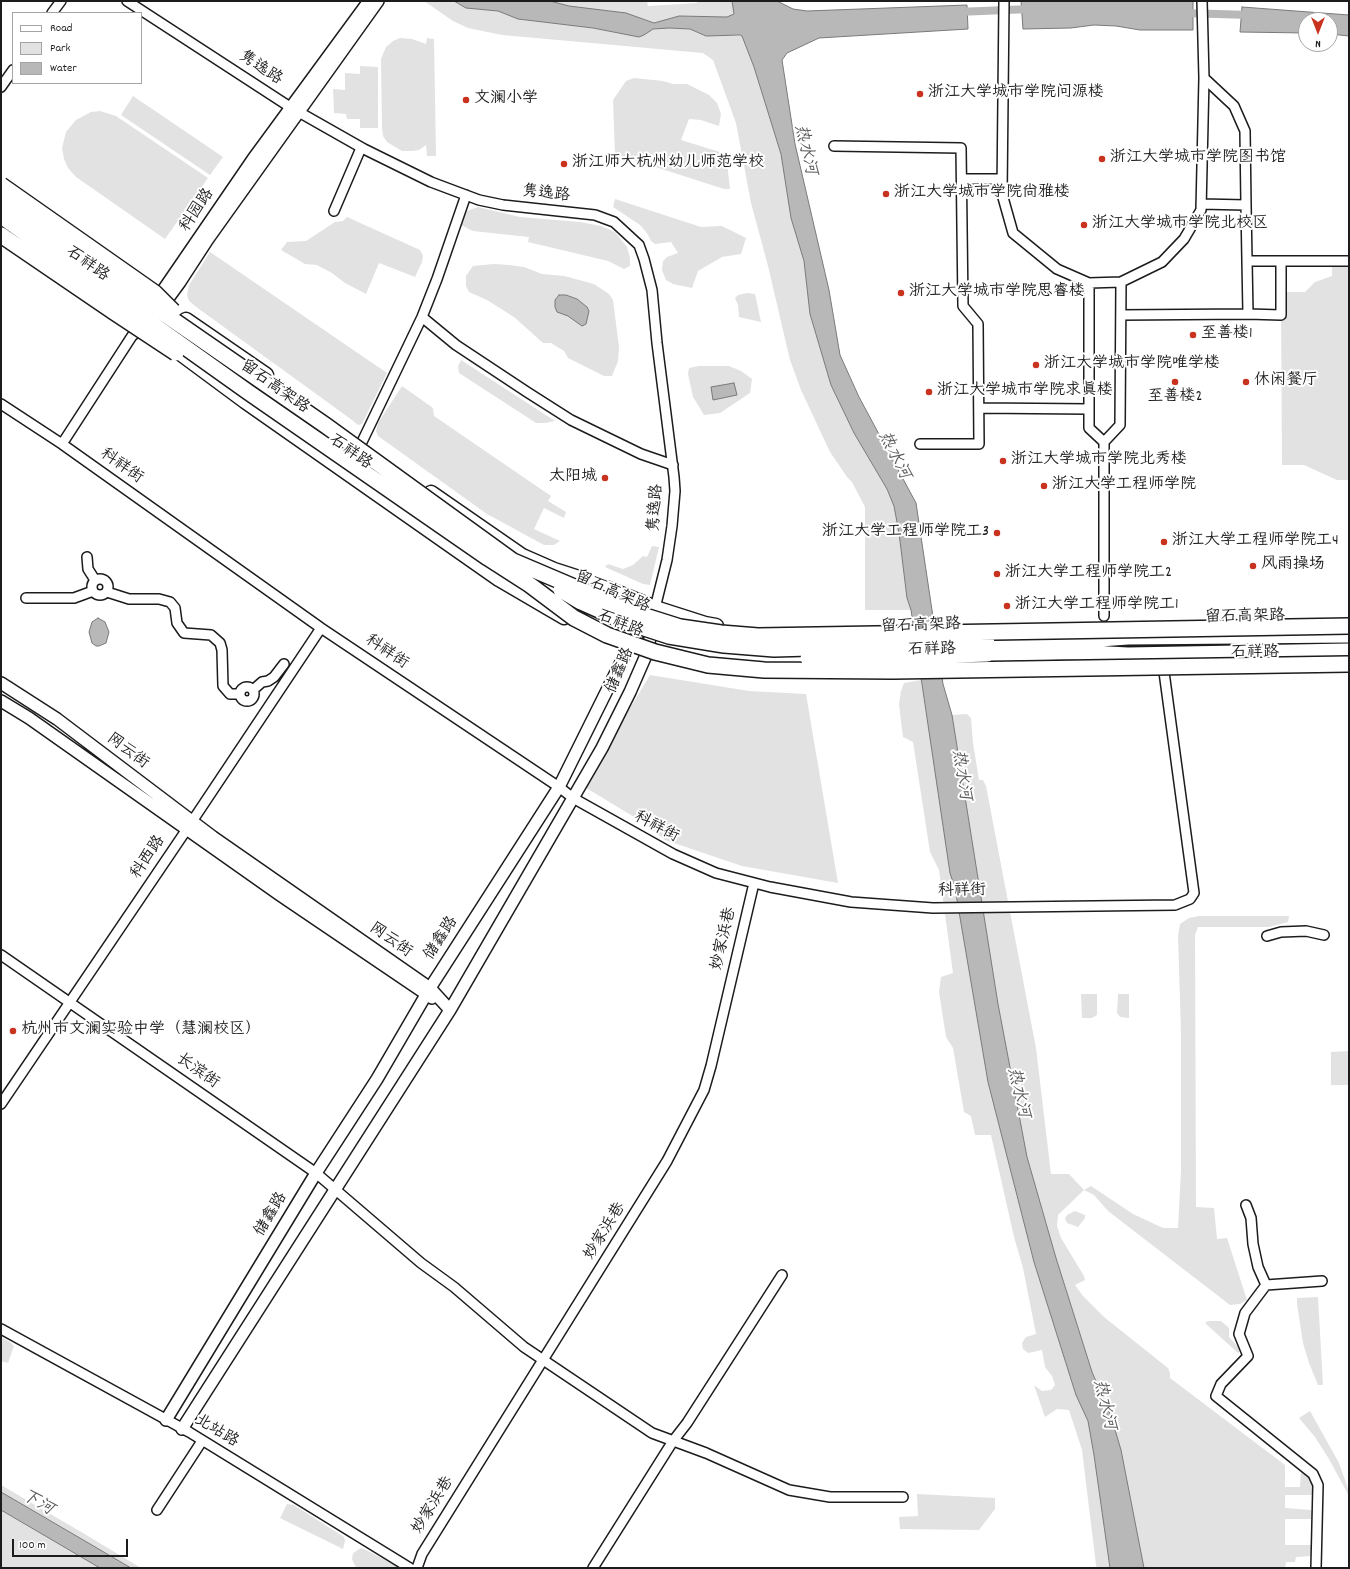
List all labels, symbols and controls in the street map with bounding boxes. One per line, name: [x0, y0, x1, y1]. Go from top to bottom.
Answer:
legend: [12, 12, 142, 84]
north arrow: [1298, 12, 1338, 52]
text: Road: [50, 20, 72, 37]
text: N: [1315, 35, 1321, 51]
text: Park: [50, 40, 70, 57]
street label: 隽逸路: [235, 48, 285, 90]
text: Water: [50, 60, 77, 77]
place label: 浙江大学城市学院问源楼: [928, 84, 1104, 104]
marker: 浙江大学城市学院问源楼: [915, 89, 925, 99]
place label: 文澜小学: [474, 90, 538, 110]
marker: 文澜小学: [461, 95, 471, 105]
water label: 热水河: [788, 123, 820, 177]
place label: 浙江大学城市学院图书馆: [1110, 149, 1286, 169]
place label: 浙江师大杭州幼儿师范学校: [572, 154, 764, 174]
marker: 浙江大学城市学院图书馆: [1097, 154, 1107, 164]
marker: 浙江师大杭州幼儿师范学校: [559, 159, 569, 169]
street label: 隽逸路: [521, 183, 571, 207]
place label: 浙江大学城市学院尚雅楼: [894, 184, 1070, 204]
street label: 科园路: [177, 186, 219, 236]
marker: 浙江大学城市学院尚雅楼: [881, 189, 891, 199]
place label: 浙江大学城市学院北校区: [1092, 215, 1268, 235]
marker: 浙江大学城市学院北校区: [1079, 220, 1089, 230]
street label: 石祥路: [62, 243, 112, 287]
place label: 浙江大学城市学院思睿楼: [909, 283, 1085, 303]
marker: 浙江大学城市学院思睿楼: [896, 288, 906, 298]
place label: 至善楼1: [1201, 325, 1253, 345]
marker: 至善楼1: [1188, 330, 1198, 340]
place label: 浙江大学城市学院唯学楼: [1044, 355, 1220, 375]
street label: 留石高架路: [236, 357, 312, 419]
marker: 浙江大学城市学院唯学楼: [1031, 360, 1041, 370]
place label: 休闲餐厅: [1254, 372, 1318, 392]
marker: 至善楼2: [1170, 377, 1180, 387]
marker: 休闲餐厅: [1241, 377, 1251, 387]
place label: 浙江大学城市学院求真楼: [937, 382, 1113, 402]
marker: 浙江大学城市学院求真楼: [924, 387, 934, 397]
place label: 至善楼2: [1148, 388, 1202, 408]
water label: 热水河: [872, 429, 914, 483]
street label: 石祥路: [325, 431, 375, 475]
street label: 科祥街: [96, 445, 146, 489]
place label: 浙江大学城市学院北秀楼: [1011, 451, 1187, 471]
marker: 浙江大学城市学院北秀楼: [998, 456, 1008, 466]
place label: 太阳城: [549, 468, 597, 488]
marker: 太阳城: [600, 473, 610, 483]
place label: 浙江大学工程师学院: [1052, 476, 1196, 496]
marker: 浙江大学工程师学院: [1039, 481, 1049, 491]
street label: 隽逸路: [646, 483, 668, 533]
place label: 浙江大学工程师学院工3: [822, 523, 989, 543]
marker: 浙江大学工程师学院工3: [992, 528, 1002, 538]
place label: 浙江大学工程师学院工4: [1172, 532, 1339, 552]
marker: 浙江大学工程师学院工4: [1159, 537, 1169, 547]
place label: 风雨操场: [1261, 556, 1325, 576]
marker: 风雨操场: [1248, 561, 1258, 571]
place label: 浙江大学工程师学院工2: [1005, 564, 1172, 584]
street label: 留石高架路: [572, 568, 652, 618]
marker: 浙江大学工程师学院工2: [992, 569, 1002, 579]
place label: 浙江大学工程师学院工1: [1015, 596, 1179, 616]
marker: 浙江大学工程师学院工1: [1002, 601, 1012, 611]
street label: 石祥路: [594, 607, 646, 643]
street label: 留石高架路: [1205, 608, 1285, 628]
street label: 留石高架路: [881, 616, 961, 638]
street label: 科祥街: [361, 632, 411, 674]
street label: 石祥路: [908, 641, 956, 661]
street label: 石祥路: [1231, 644, 1279, 664]
street label: 储鑫路: [603, 645, 639, 697]
street label: 网云街: [102, 730, 152, 774]
water label: 热水河: [946, 748, 974, 802]
street label: 科祥街: [630, 808, 682, 848]
street label: 科西路: [128, 833, 170, 883]
street label: 科祥街: [938, 882, 986, 902]
street label: 妙家浜巷: [708, 906, 742, 972]
street label: 储鑫路: [421, 914, 463, 964]
street label: 网云街: [365, 919, 415, 963]
place label: 杭州市文澜实验中学（慧澜校区）: [21, 1021, 261, 1041]
marker: 杭州市文澜实验中学（慧澜校区）: [8, 1026, 18, 1036]
street label: 长滨街: [172, 1050, 222, 1094]
water label: 热水河: [1001, 1066, 1033, 1120]
street label: 储鑫路: [251, 1189, 293, 1241]
street label: 妙家浜巷: [581, 1200, 631, 1264]
water label: 热水河: [1087, 1378, 1119, 1432]
street label: 北站路: [190, 1411, 242, 1453]
street label: 妙家浜巷: [409, 1474, 459, 1538]
water label: 下河: [17, 1487, 57, 1521]
scale bar: [14, 1531, 130, 1557]
text: 100 m: [19, 1537, 46, 1554]

